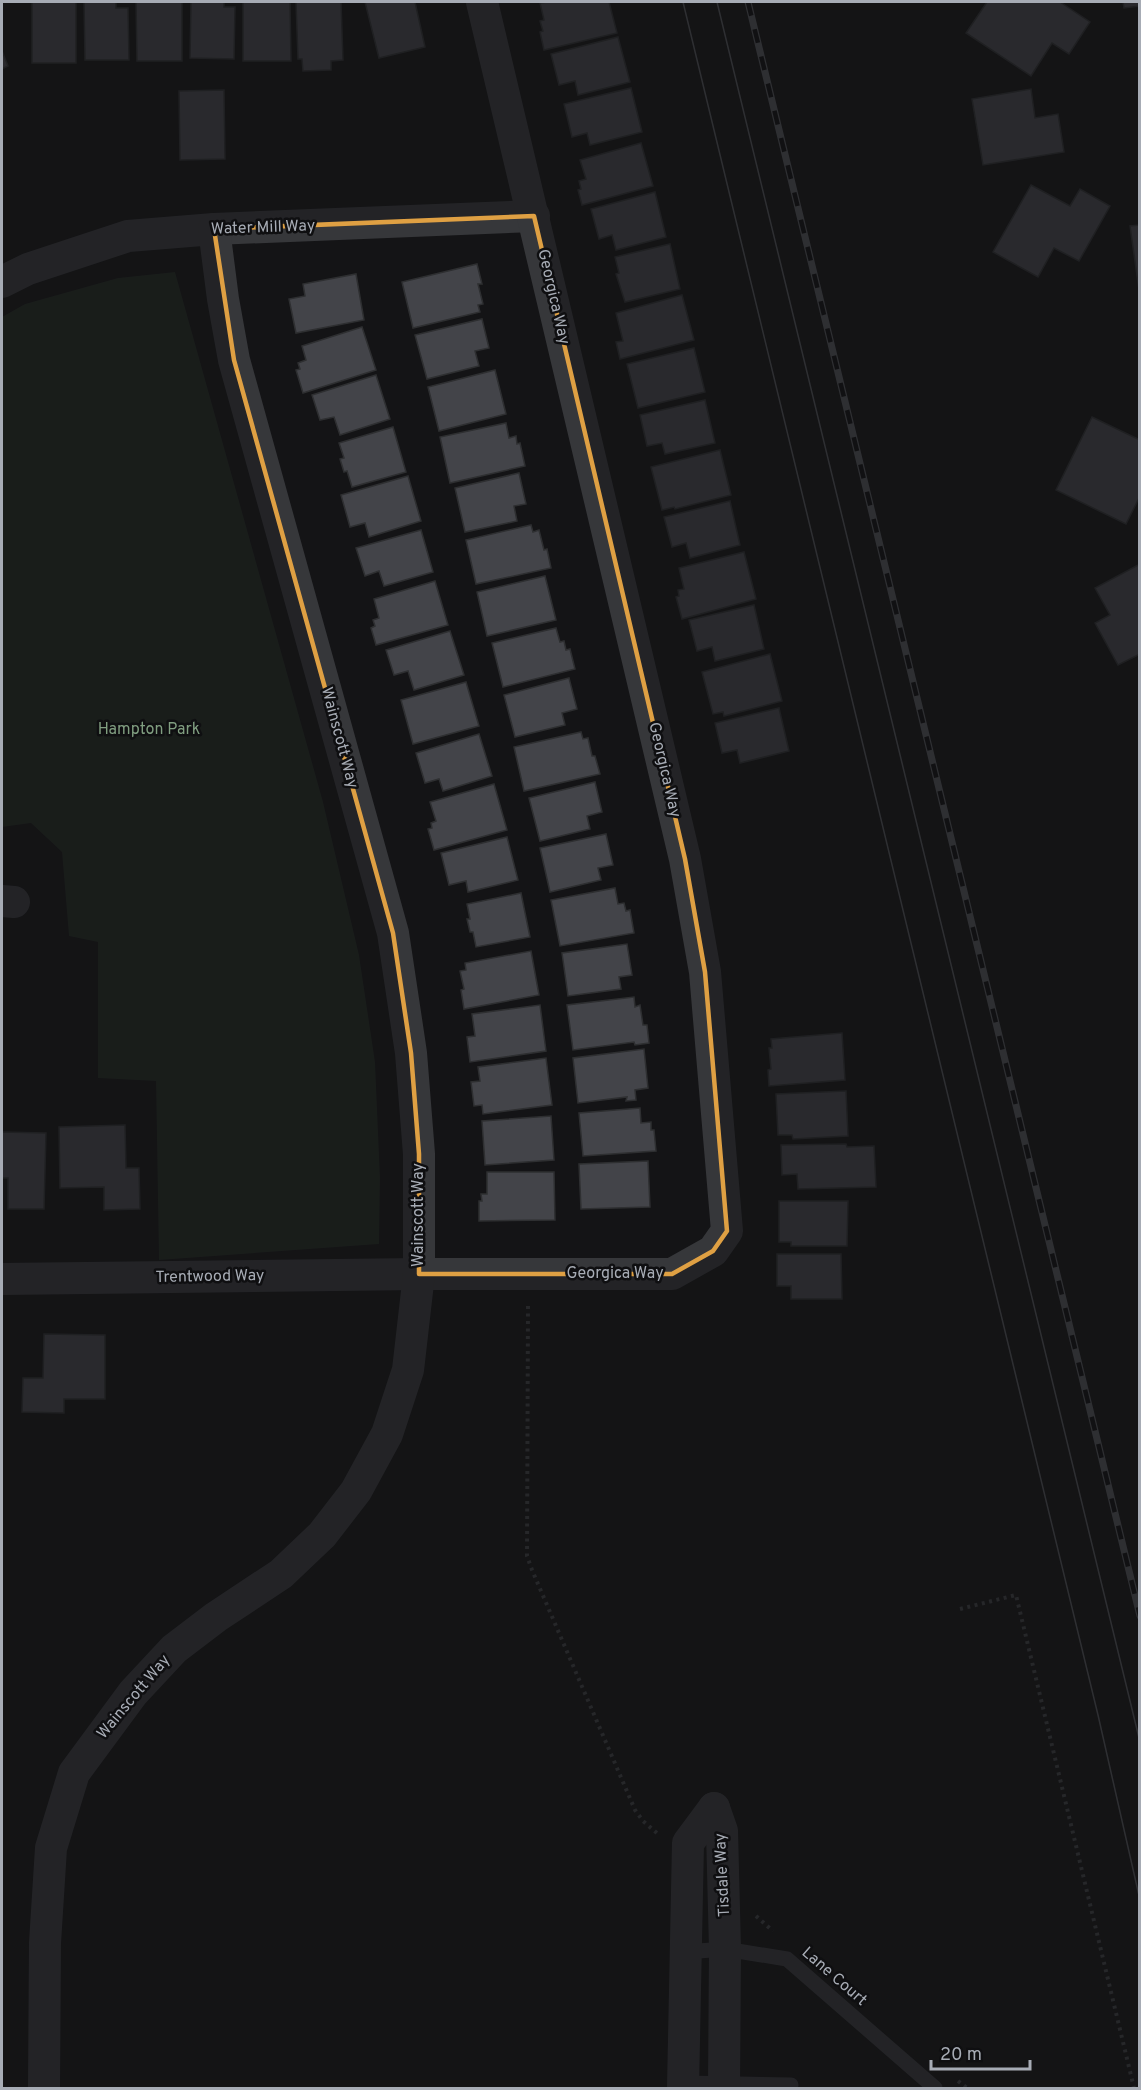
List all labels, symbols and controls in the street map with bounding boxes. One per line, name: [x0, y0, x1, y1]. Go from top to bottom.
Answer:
street label: Water Mill Way: [210, 216, 316, 240]
street label: Georgica Way: [532, 247, 574, 347]
street label: Wainscott Way: [316, 685, 362, 791]
park label: Hampton Park: [98, 720, 200, 740]
street label: Georgica Way: [643, 720, 685, 820]
street label: Wainscott Way: [409, 1163, 429, 1267]
street label: Georgica Way: [566, 1264, 664, 1284]
street label: Trentwood Way: [155, 1266, 265, 1288]
street label: Wainscott Way: [93, 1651, 175, 1743]
street label: Tisdale Way: [711, 1832, 735, 1918]
street label: Lane Court: [797, 1943, 871, 2011]
scale bar: [931, 2033, 1030, 2071]
text: 20 m: [940, 2044, 982, 2067]

